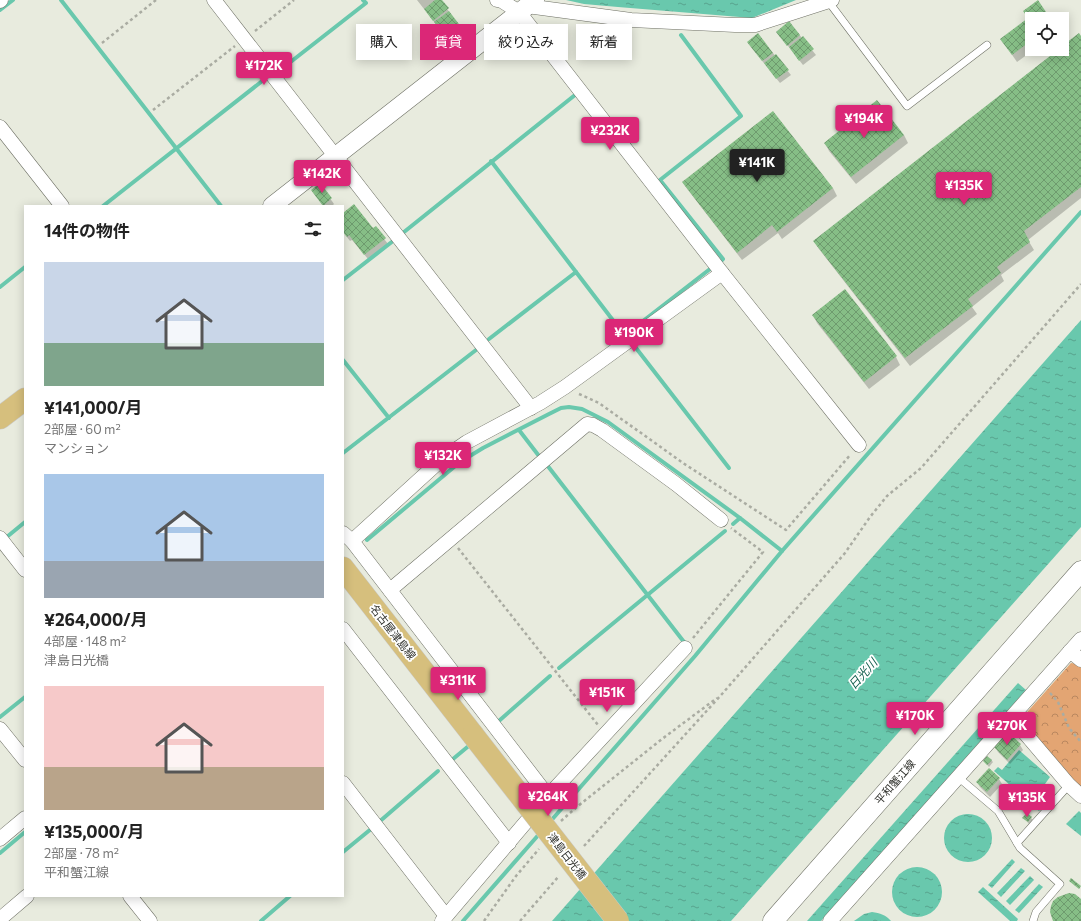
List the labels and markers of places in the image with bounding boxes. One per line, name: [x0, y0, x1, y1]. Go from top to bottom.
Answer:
pin: ¥172K: [236, 52, 292, 86]
pin: ¥194K: [836, 105, 892, 139]
pin: ¥232K: [582, 117, 638, 151]
pin: ¥141K: [729, 149, 785, 183]
pin: ¥142K: [294, 160, 350, 194]
pin: ¥135K: [936, 172, 992, 206]
pin: ¥190K: [606, 319, 662, 353]
pin: ¥132K: [415, 442, 471, 476]
pin: ¥311K: [430, 667, 486, 701]
pin: ¥151K: [579, 679, 635, 713]
pin: ¥170K: [887, 702, 943, 736]
pin: ¥270K: [979, 712, 1035, 746]
pin: ¥264K: [520, 783, 576, 817]
pin: ¥135K: [999, 784, 1055, 818]

